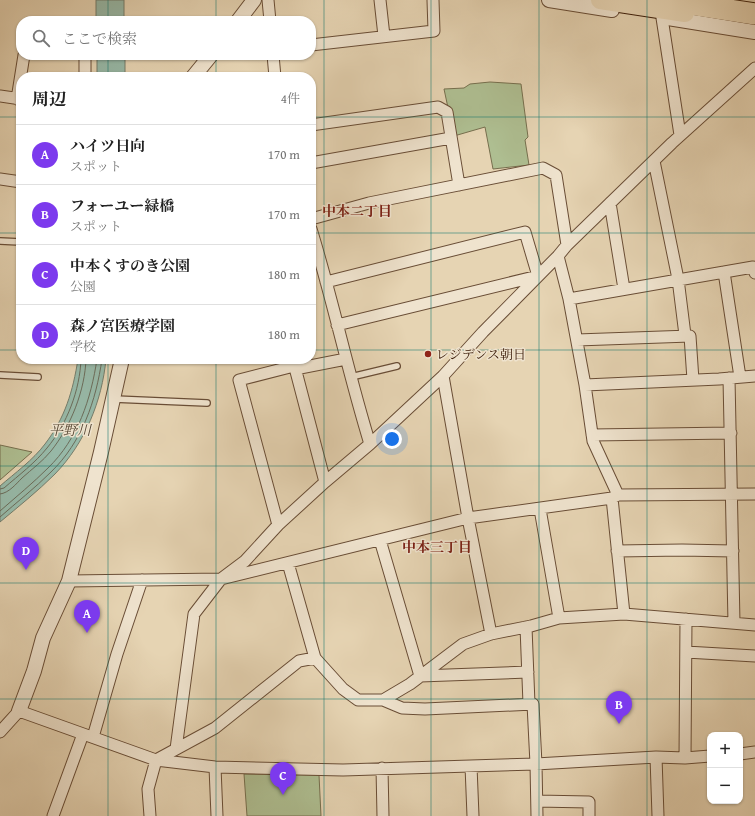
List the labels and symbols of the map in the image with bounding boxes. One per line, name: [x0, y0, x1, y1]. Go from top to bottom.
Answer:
district label: 中本二丁目: [322, 201, 392, 221]
place label: レジデンス朝日: [436, 345, 526, 364]
marker: レジデンス朝日: [423, 349, 433, 359]
water label: 平野川: [49, 420, 93, 440]
your location: [382, 429, 402, 449]
pin: D: [13, 537, 39, 570]
district label: 中本三丁目: [402, 537, 472, 557]
pin: A: [74, 600, 100, 633]
pin: B: [606, 691, 632, 724]
pin: C: [270, 762, 296, 795]

